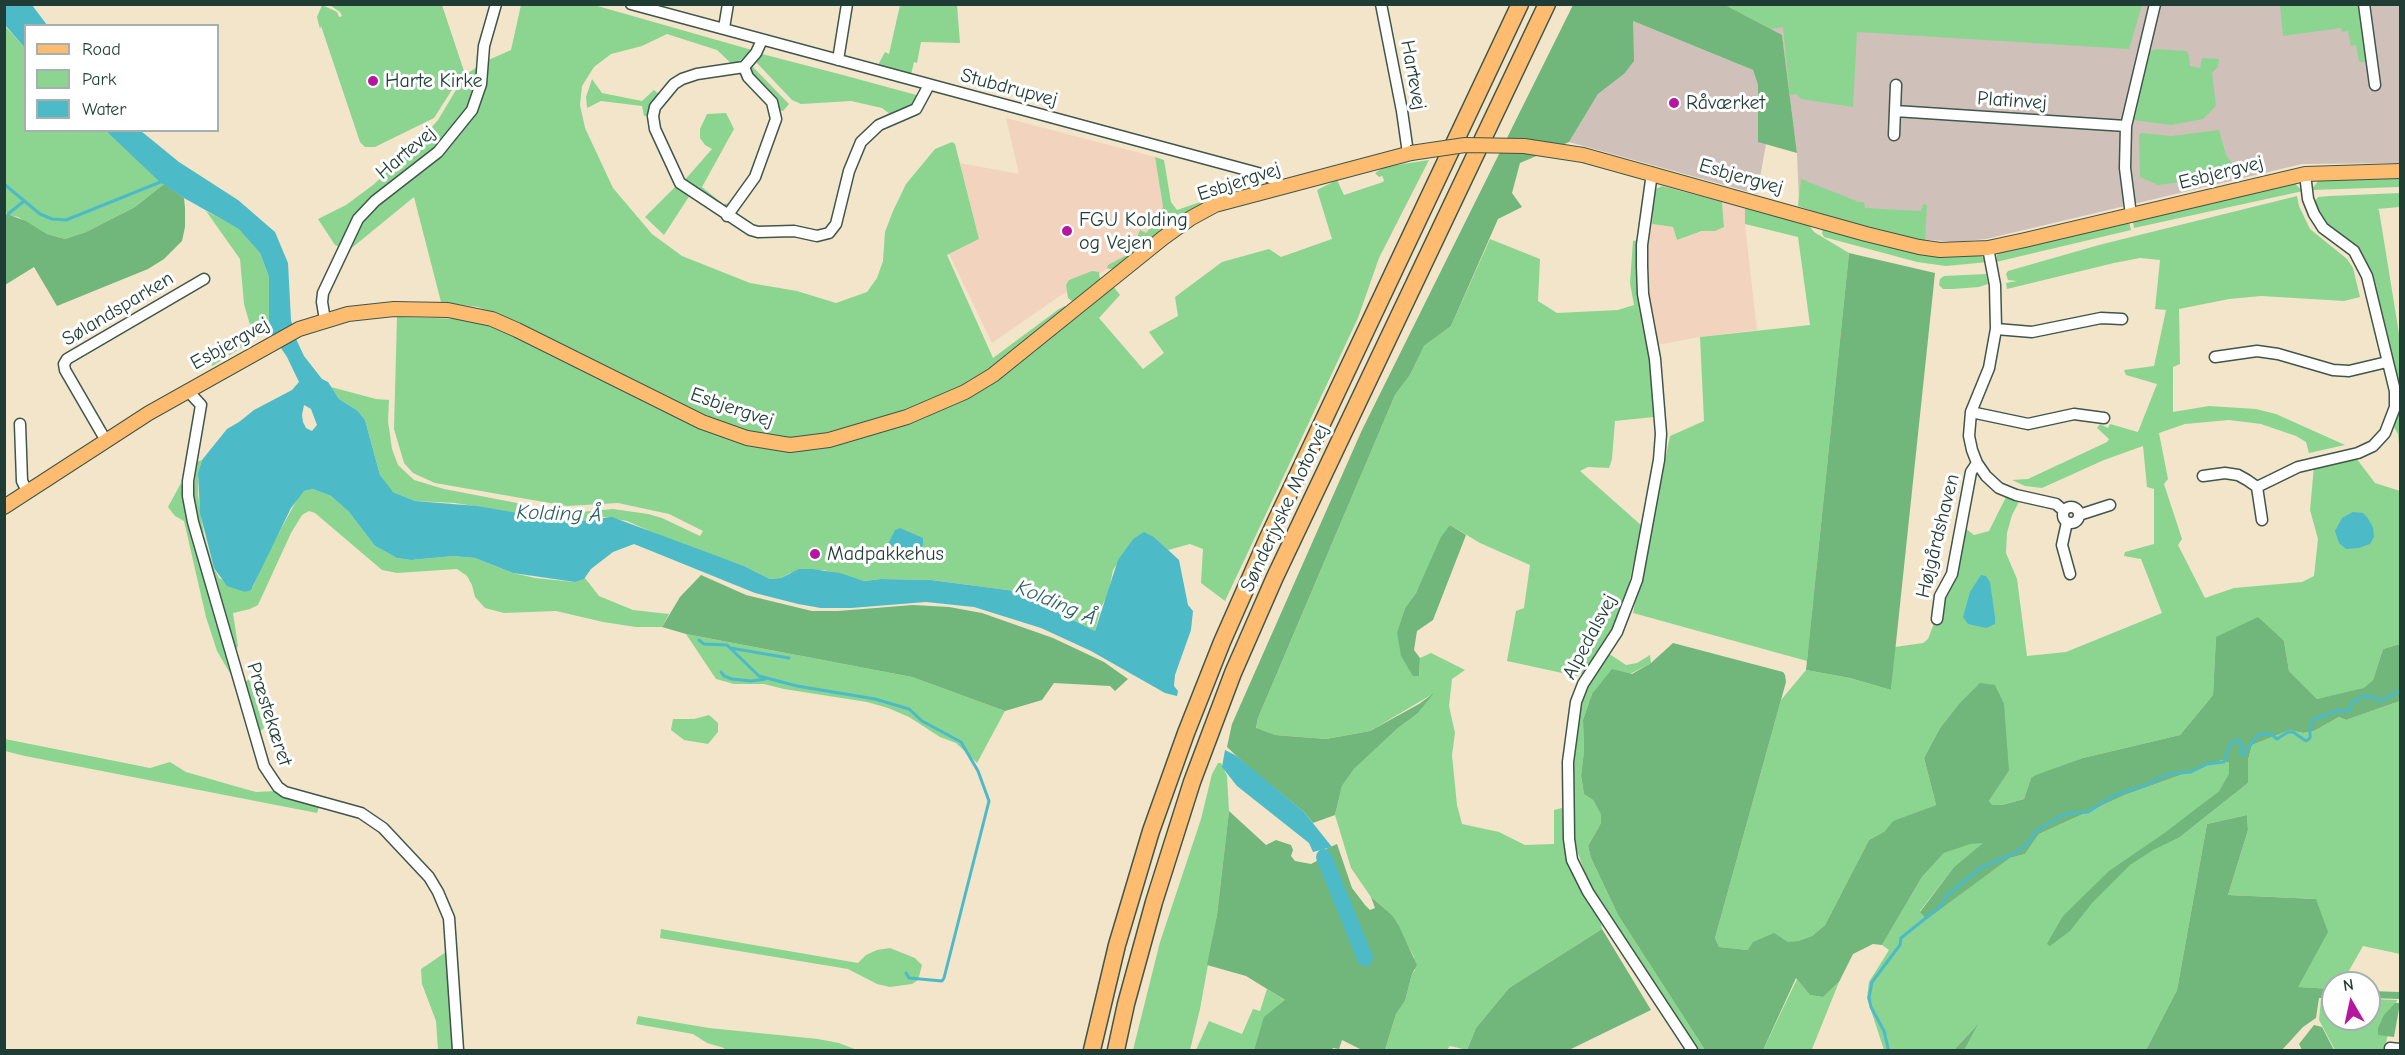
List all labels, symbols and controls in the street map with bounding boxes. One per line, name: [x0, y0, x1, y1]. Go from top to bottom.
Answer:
legend: [24, 24, 219, 132]
street label: Hartevej: [1395, 38, 1431, 112]
text: Road: [82, 39, 121, 60]
street label: Stubdrupvej: [958, 64, 1060, 112]
text: Park: [82, 69, 116, 90]
place label: Harte Kirke: [385, 69, 483, 93]
marker: Harte Kirke: [366, 74, 380, 88]
street label: Platinvej: [1976, 87, 2048, 115]
place label: Råværket: [1686, 91, 1765, 115]
marker: Råværket: [1667, 96, 1681, 110]
text: Water: [82, 99, 126, 120]
street label: Hartevej: [371, 121, 441, 185]
street label: Esbjergvej: [2176, 151, 2266, 195]
street label: Esbjergvej: [1696, 154, 1786, 200]
street label: Esbjergvej: [1194, 157, 1284, 207]
place label: FGU Kolding og Vejen: [1079, 208, 1188, 255]
marker: FGU Kolding og Vejen: [1060, 224, 1074, 238]
street label: Sølandsparken: [58, 266, 178, 352]
street label: Esbjergvej: [186, 313, 274, 375]
street label: Esbjergvej: [687, 383, 777, 433]
street label: Sønderjyske Motorvej: [1236, 420, 1334, 596]
street label: Højgårdshaven: [1911, 472, 1965, 600]
water label: Kolding Å: [516, 500, 602, 528]
place label: Madpakkehus: [827, 542, 944, 566]
marker: Madpakkehus: [808, 547, 822, 561]
water label: Kolding Å: [1012, 575, 1100, 631]
street label: Alpedalsvej: [1558, 590, 1622, 684]
street label: Præstekæret: [241, 659, 297, 769]
north arrow: [2321, 971, 2381, 1031]
text: N: [2342, 975, 2355, 995]

